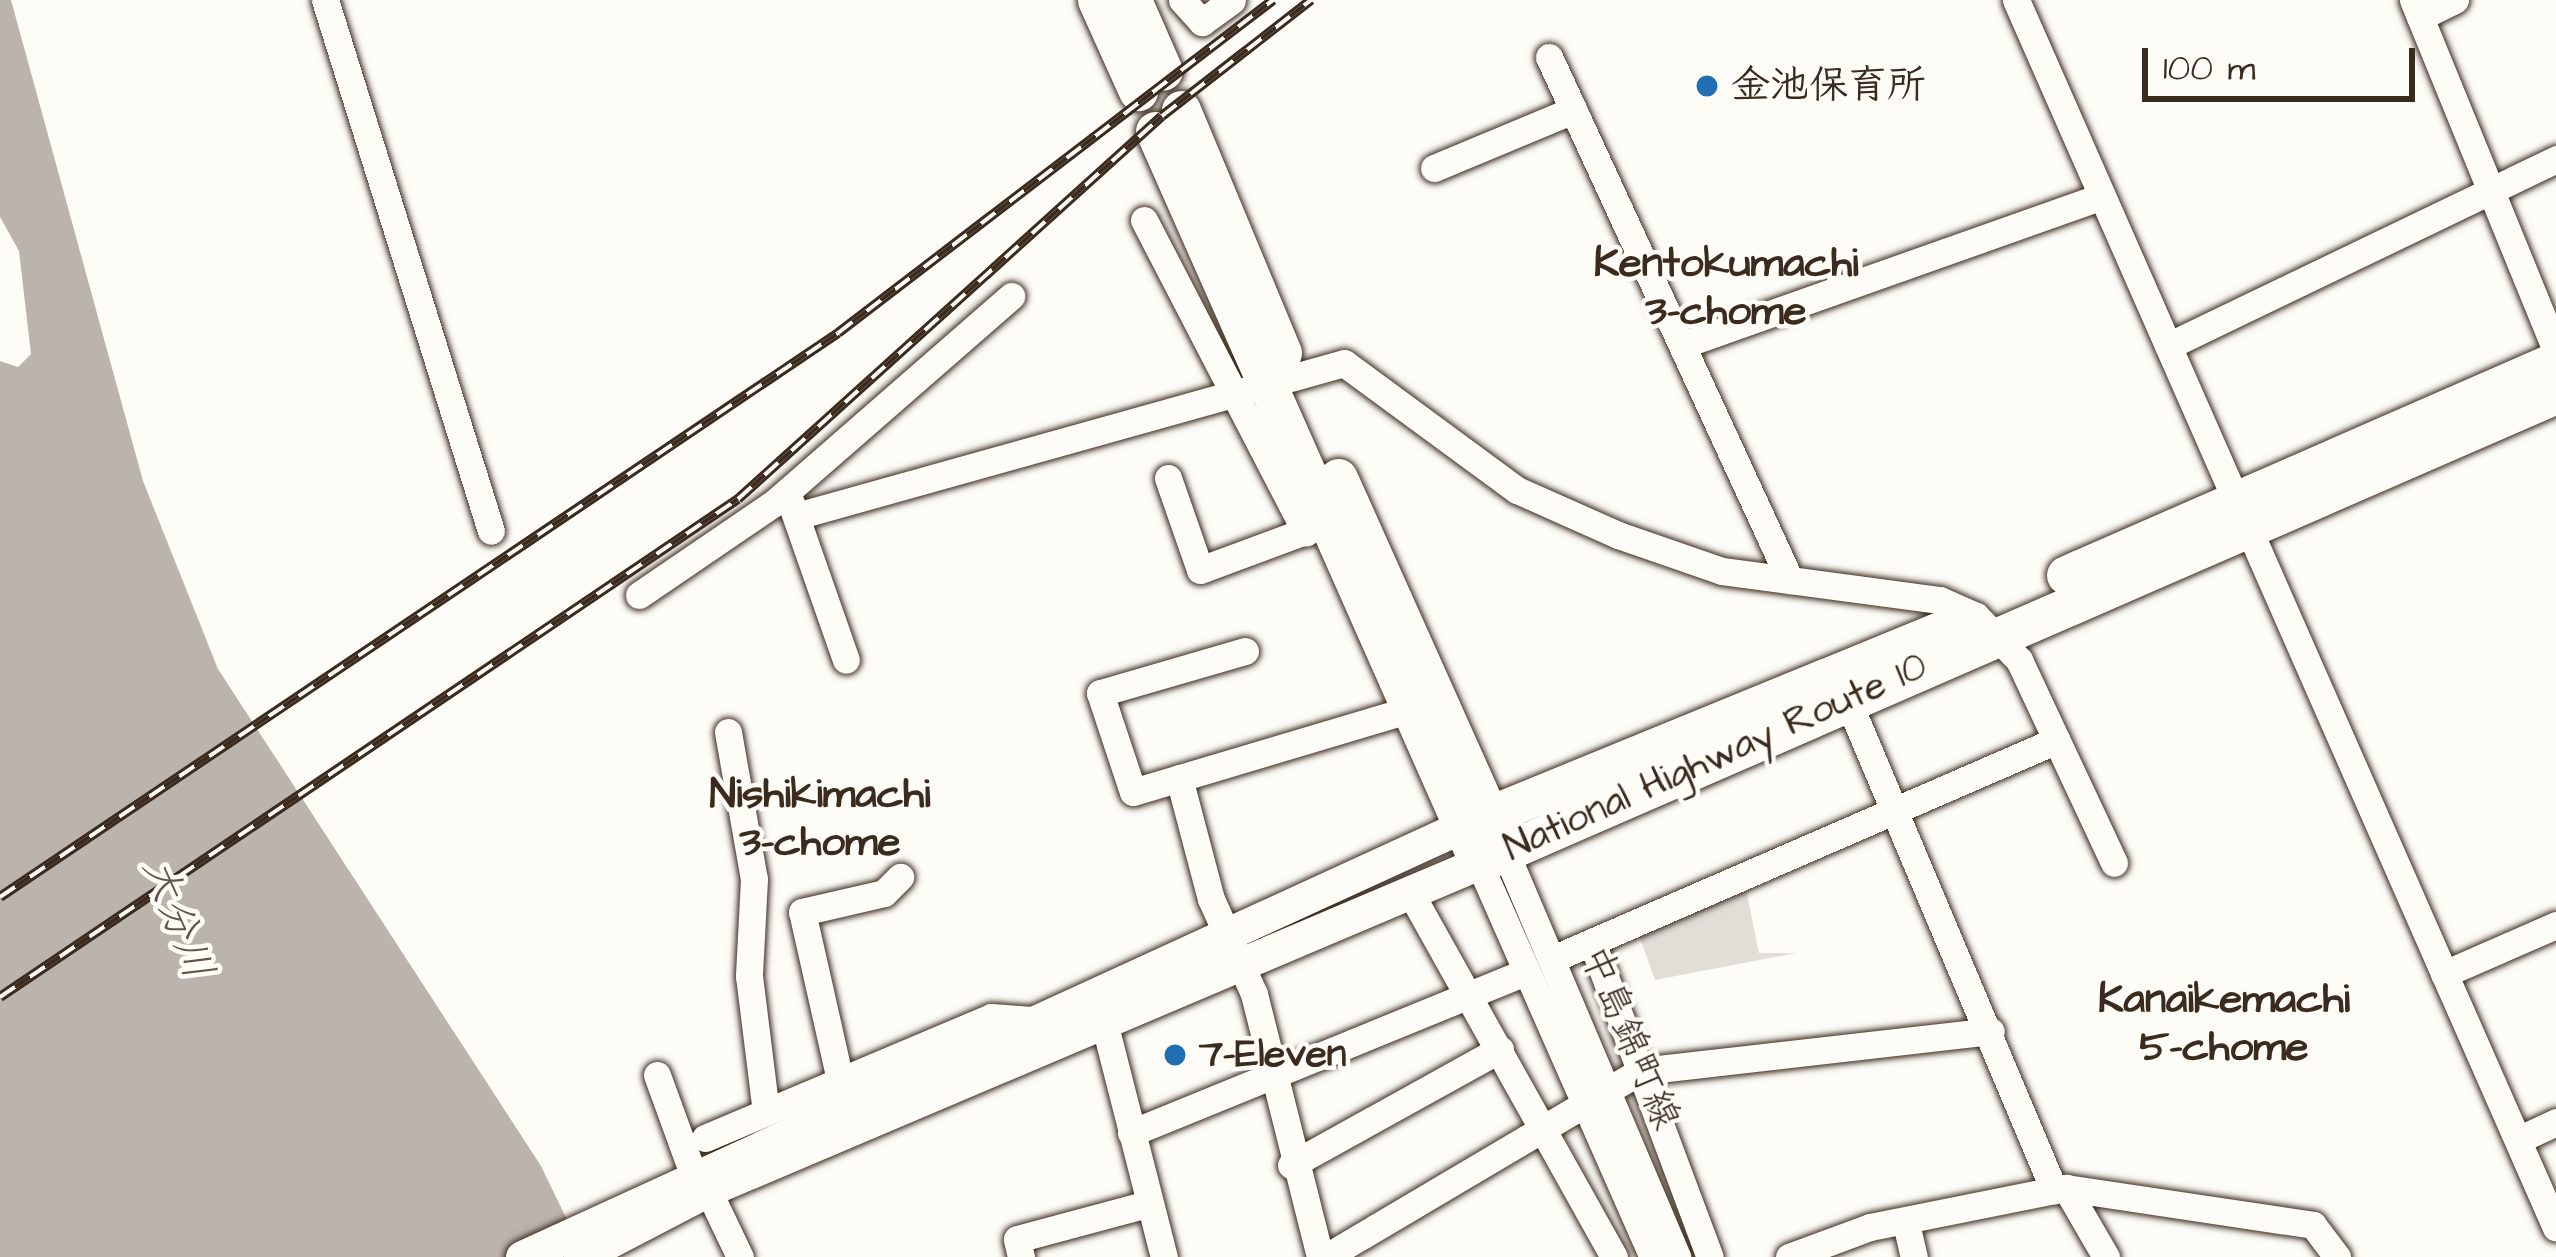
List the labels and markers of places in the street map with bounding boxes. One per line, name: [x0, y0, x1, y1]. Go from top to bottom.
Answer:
place label: 金池保育所: [1731, 63, 1926, 109]
marker: 金池保育所: [1694, 73, 1720, 99]
place label: 7-Eleven: [1199, 1032, 1346, 1078]
marker: 7-Eleven: [1162, 1042, 1188, 1068]

